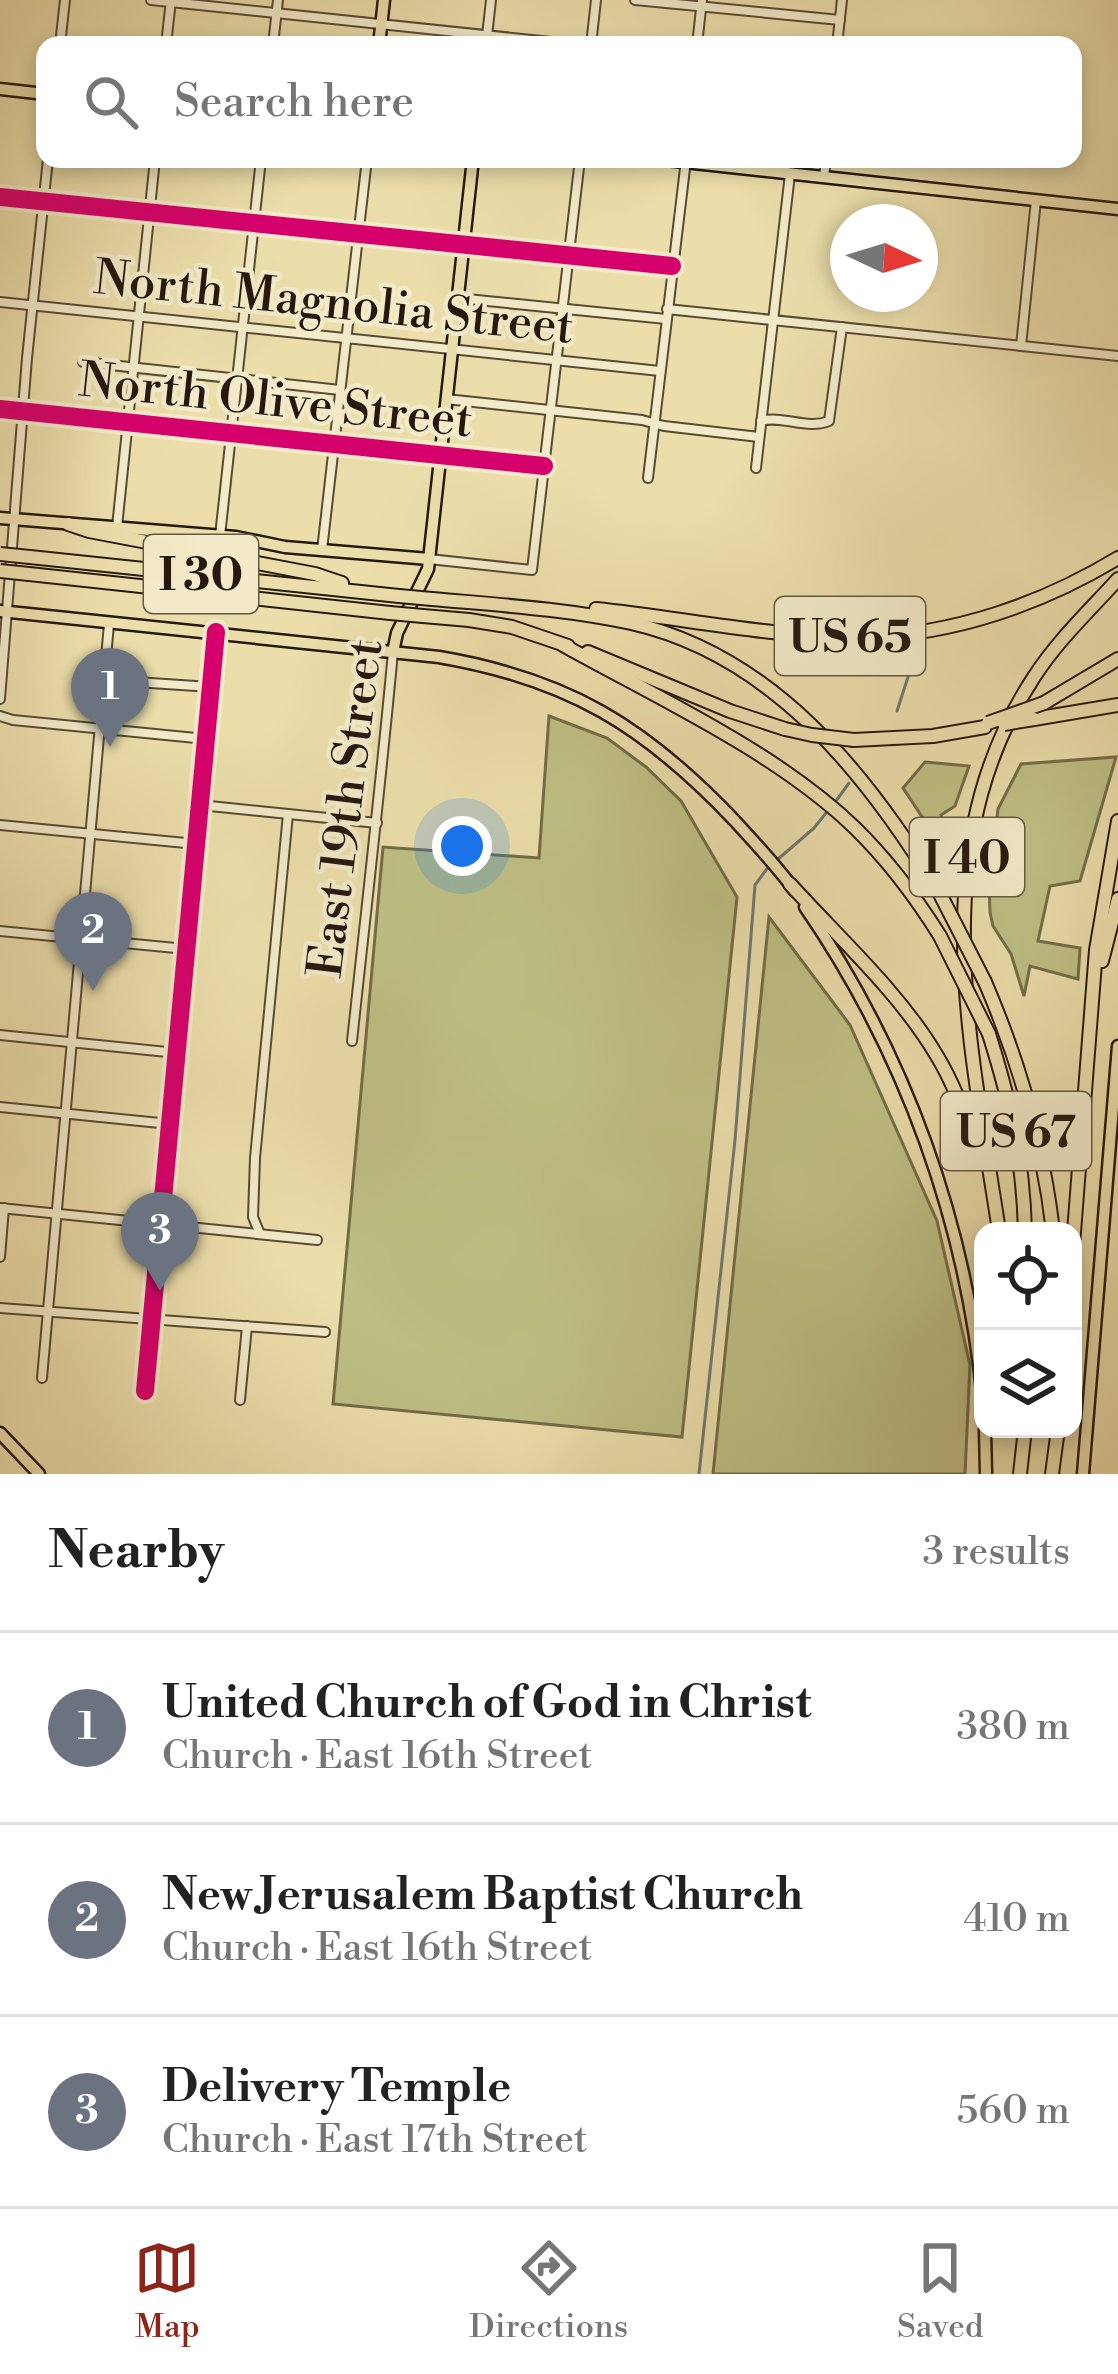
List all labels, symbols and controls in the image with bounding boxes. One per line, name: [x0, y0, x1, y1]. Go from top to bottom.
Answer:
search box: [36, 36, 1082, 168]
icon: search: [78, 69, 144, 135]
text: Search here: [174, 74, 414, 131]
north arrow: [830, 204, 938, 312]
street label: North Magnolia Street: [91, 249, 577, 359]
street label: North Olive Street: [76, 351, 475, 452]
road number: I 30: [144, 535, 258, 613]
road number: US 65: [775, 597, 925, 675]
street label: East 19th Street: [296, 636, 397, 981]
pin: 1: [71, 648, 149, 747]
your location: [432, 816, 492, 876]
road number: I 40: [910, 818, 1024, 896]
pin: 2: [54, 892, 132, 991]
road number: US 67: [941, 1092, 1091, 1170]
pin: 3: [121, 1192, 199, 1291]
map controls: [974, 1222, 1082, 1438]
button: locate: [974, 1222, 1082, 1330]
button: layers: [974, 1330, 1082, 1438]
text: Nearby: [48, 1520, 224, 1584]
text: 3 results: [922, 1528, 1070, 1577]
text: United Church of God in Christ: [162, 1675, 812, 1732]
text: 1: [78, 1703, 96, 1752]
text: 380 m: [957, 1703, 1070, 1752]
text: Church · East 16th Street: [162, 1732, 592, 1781]
text: New Jerusalem Baptist Church: [162, 1867, 803, 1924]
text: 2: [75, 1895, 99, 1944]
text: 410 m: [963, 1895, 1070, 1944]
text: Church · East 16th Street: [162, 1924, 592, 1973]
text: Delivery Temple: [162, 2059, 511, 2116]
text: 3: [75, 2087, 99, 2136]
text: 560 m: [957, 2087, 1070, 2136]
text: Church · East 17th Street: [162, 2116, 588, 2165]
tab: Map: [134, 2235, 200, 2348]
tab: Directions: [469, 2235, 628, 2348]
tab: Saved: [897, 2235, 984, 2348]

